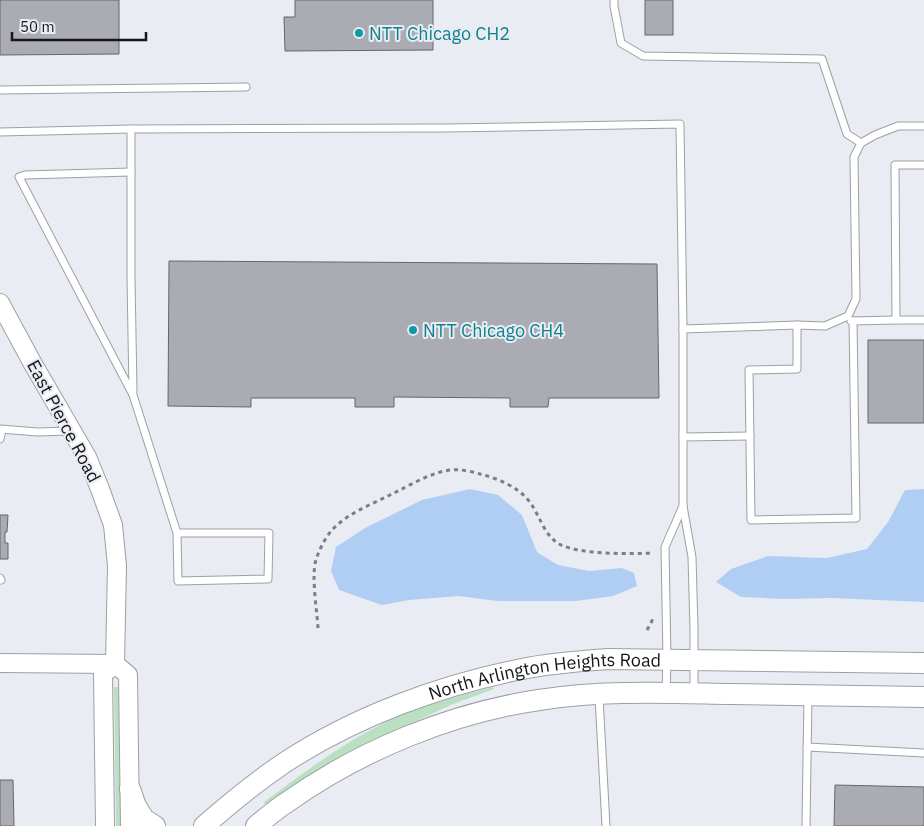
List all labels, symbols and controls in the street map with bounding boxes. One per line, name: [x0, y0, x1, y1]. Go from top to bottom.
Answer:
scale bar: [12, 10, 146, 42]
text: 50 m: [20, 17, 55, 36]
place label: NTT Chicago CH2: [369, 22, 510, 45]
marker: NTT Chicago CH2: [353, 27, 365, 39]
place label: NTT Chicago CH4: [423, 319, 564, 342]
marker: NTT Chicago CH4: [407, 324, 419, 336]
street label: East Pierce Road: [22, 356, 106, 486]
street label: North Arlington Heights Road: [425, 647, 661, 705]

